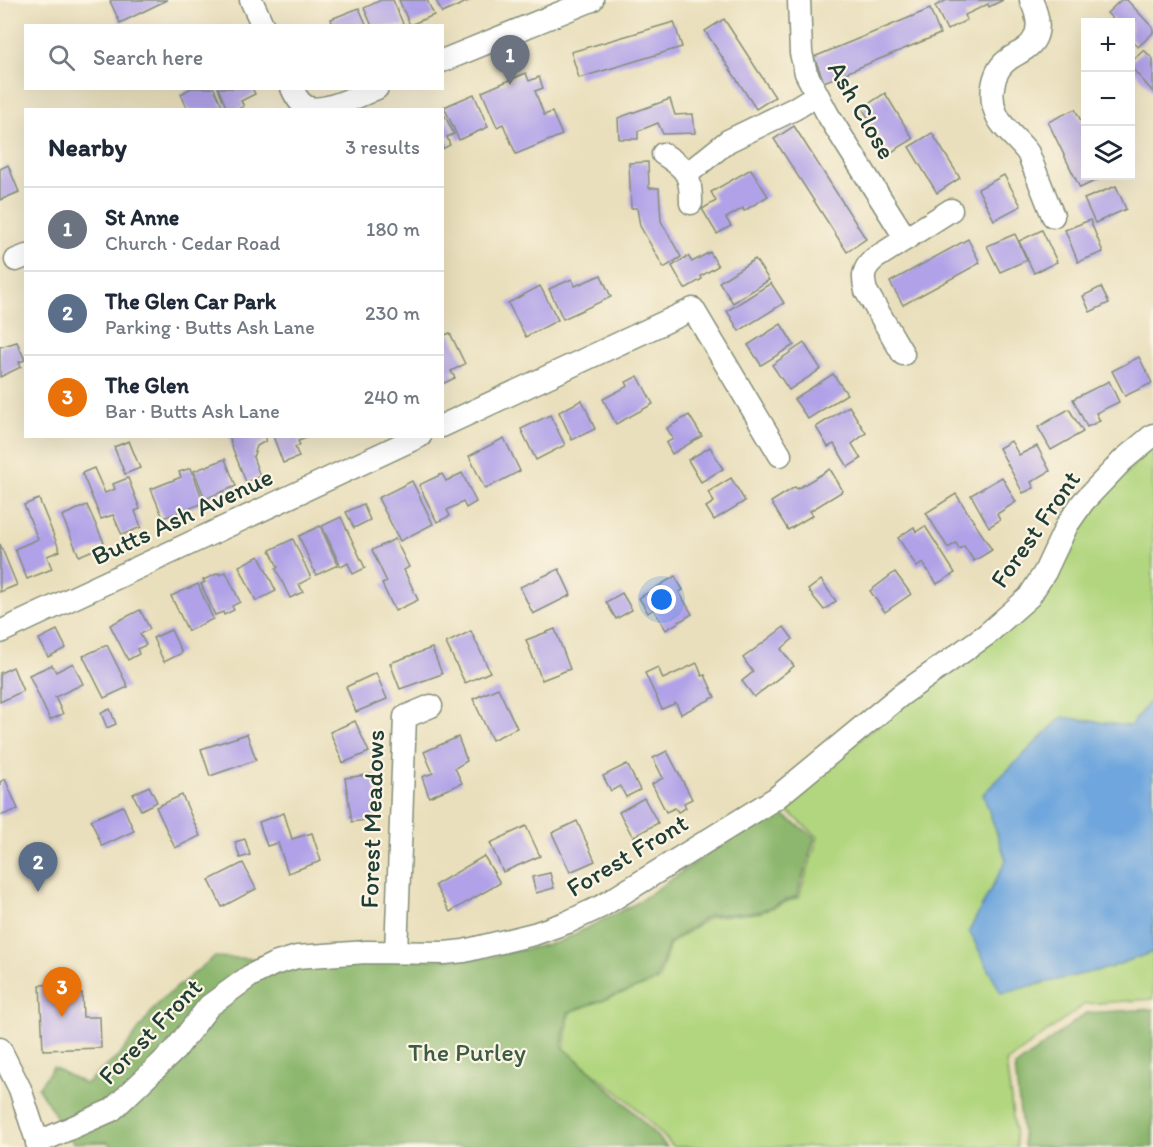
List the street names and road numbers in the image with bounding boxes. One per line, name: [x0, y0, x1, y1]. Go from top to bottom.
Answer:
street label: Ash Close: [821, 55, 903, 165]
street label: Butts Ash Avenue: [86, 460, 278, 572]
street label: Forest Front: [983, 464, 1087, 594]
street label: Forest Meadows: [353, 729, 391, 909]
street label: Forest Front: [560, 806, 694, 904]
street label: Forest Front: [91, 971, 209, 1091]

